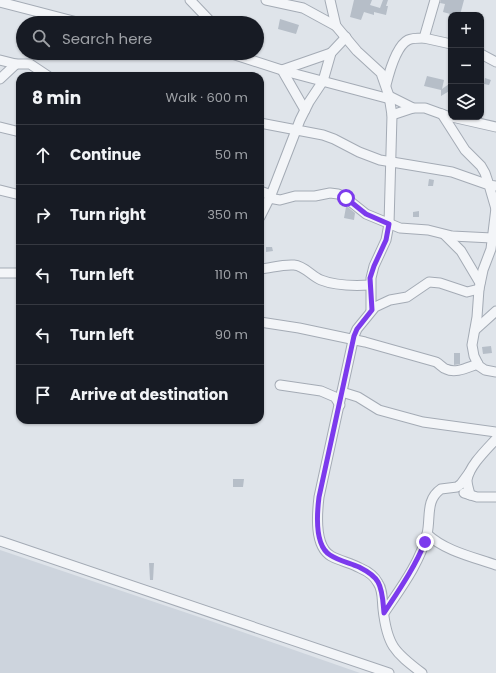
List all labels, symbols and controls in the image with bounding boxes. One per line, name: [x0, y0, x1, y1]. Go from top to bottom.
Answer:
map controls: [448, 12, 484, 120]
button: +: [448, 12, 484, 48]
search box: [16, 16, 264, 60]
icon: search: [30, 27, 52, 49]
text: Search here: [62, 28, 152, 49]
button: −: [448, 48, 484, 84]
button: layers: [448, 84, 484, 120]
text: 8 min: [32, 86, 81, 110]
text: Walk · 600 m: [165, 88, 248, 107]
icon: ahead: [32, 144, 54, 166]
text: Continue: [70, 144, 141, 165]
text: 50 m: [215, 145, 248, 164]
route start: [337, 189, 355, 207]
icon: right: [32, 204, 54, 226]
text: Turn right: [70, 204, 146, 225]
text: 350 m: [207, 205, 248, 224]
icon: left: [32, 264, 54, 286]
text: Turn left: [70, 264, 134, 285]
text: 110 m: [215, 265, 248, 284]
icon: left: [32, 324, 54, 346]
text: Turn left: [70, 324, 134, 345]
text: 90 m: [215, 325, 248, 344]
icon: arrive: [32, 384, 54, 406]
text: Arrive at destination: [70, 384, 228, 405]
route end: [416, 533, 434, 551]

